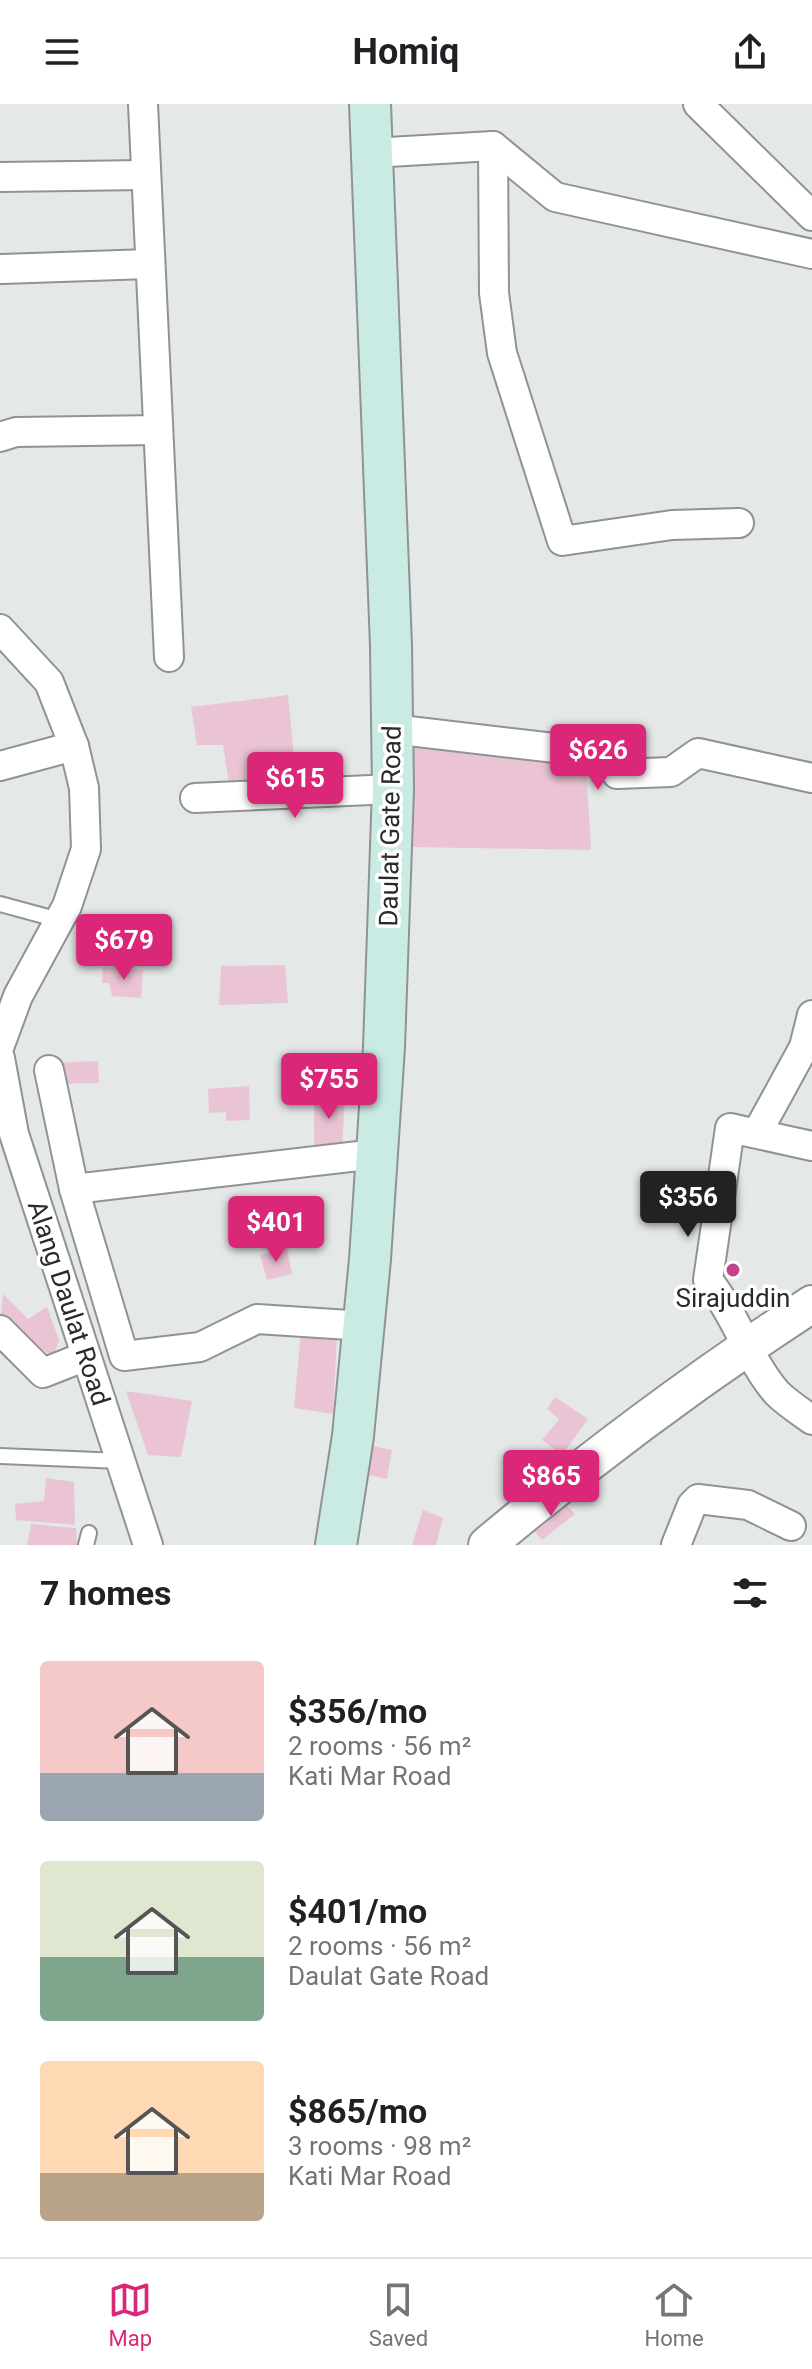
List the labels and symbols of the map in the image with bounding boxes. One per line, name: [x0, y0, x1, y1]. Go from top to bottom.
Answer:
pin: $626: [551, 724, 645, 792]
street label: Daulat Gate Road: [373, 725, 407, 927]
pin: $615: [248, 752, 342, 820]
pin: $679: [77, 914, 171, 982]
pin: $755: [282, 1053, 376, 1121]
pin: $356: [641, 1171, 735, 1239]
pin: $401: [229, 1196, 323, 1264]
street label: Alang Daulat Road: [22, 1197, 116, 1409]
marker: Sirajuddin: [724, 1261, 742, 1279]
place label: Sirajuddin: [676, 1283, 790, 1313]
pin: $865: [504, 1450, 598, 1518]

